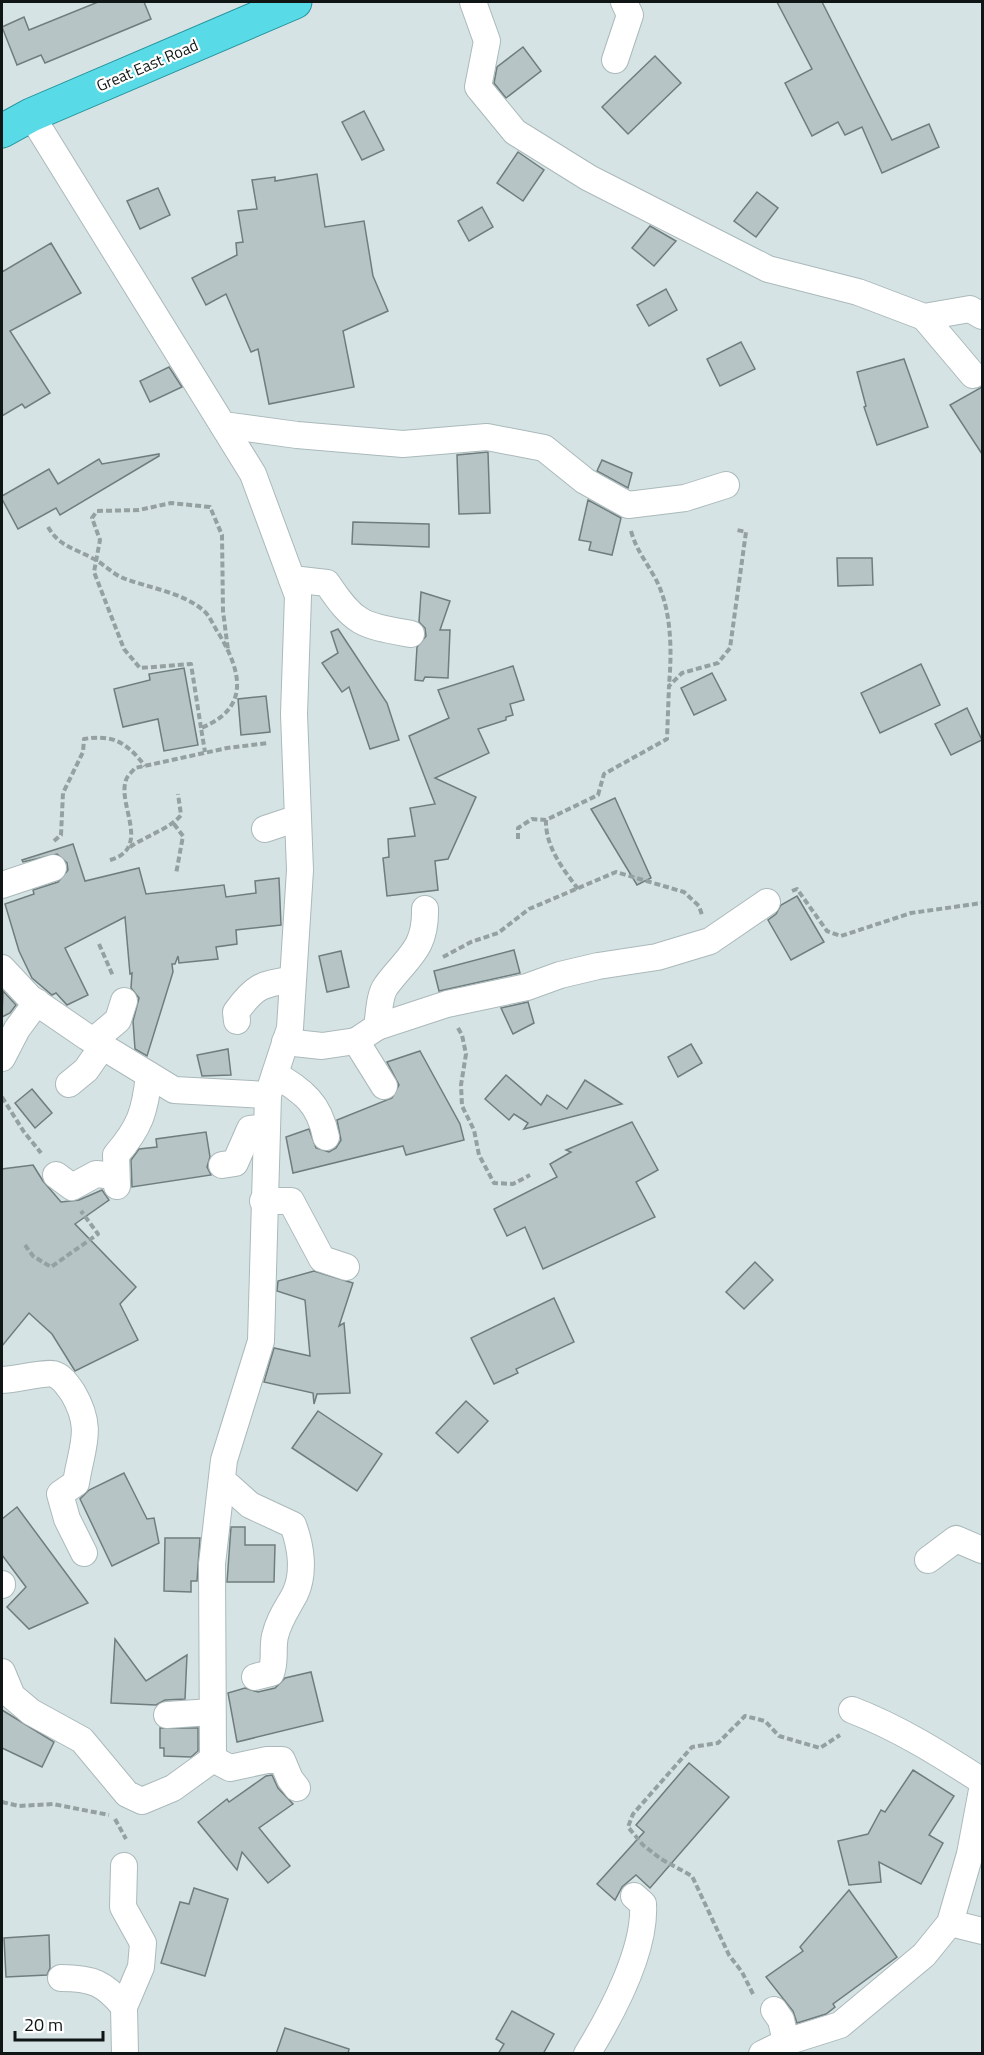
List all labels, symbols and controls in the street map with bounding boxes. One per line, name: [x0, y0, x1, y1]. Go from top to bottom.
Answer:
street label: Great East Road: [92, 33, 202, 97]
scale bar: [15, 2004, 104, 2042]
text: 20 m: [24, 2011, 63, 2038]

